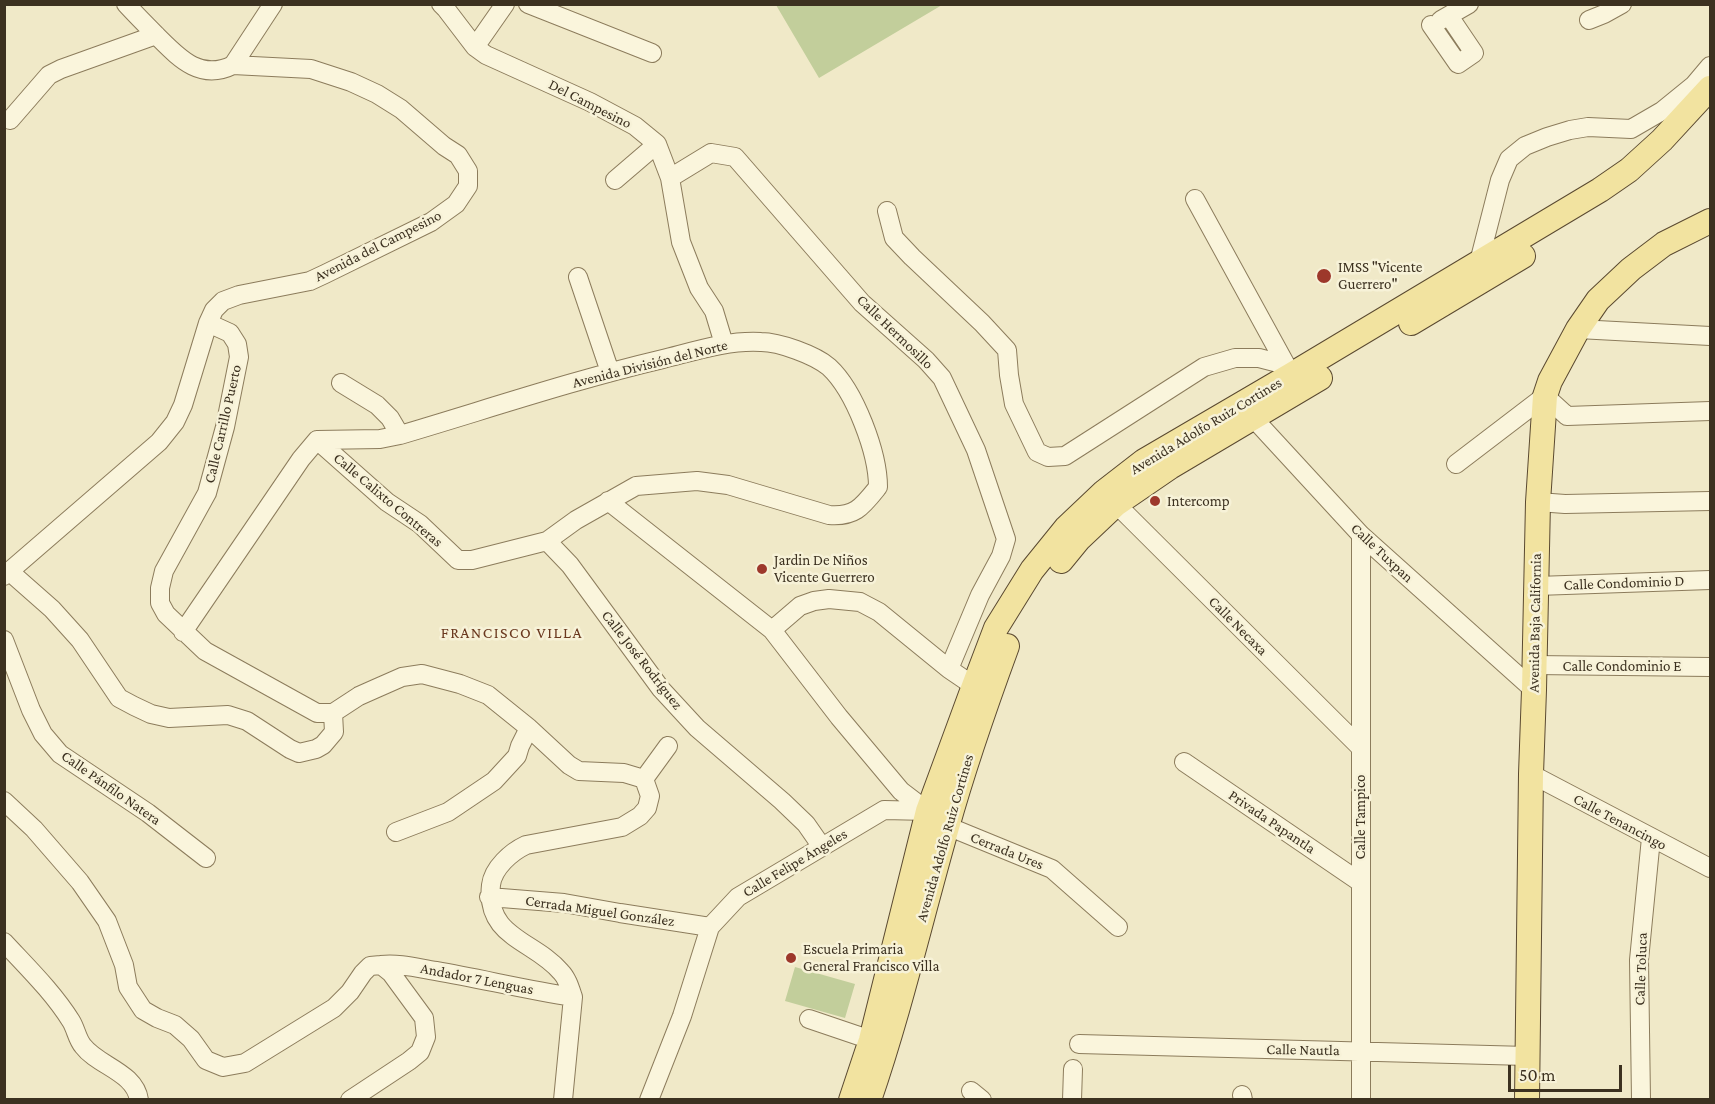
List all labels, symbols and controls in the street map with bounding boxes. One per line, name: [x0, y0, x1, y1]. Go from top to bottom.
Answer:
street label: Del Campesino: [545, 75, 635, 133]
street label: Avenida del Campesino: [312, 206, 444, 286]
place label: IMSS "Vicente Guerrero": [1338, 258, 1422, 293]
marker: IMSS "Vicente Guerrero": [1315, 267, 1333, 285]
street label: Calle Hermosillo: [853, 291, 937, 373]
street label: Avenida División del Norte: [571, 336, 729, 392]
street label: Calle Carrillo Puerto: [201, 363, 245, 485]
street label: Avenida Adolfo Ruiz Cortines: [1127, 374, 1285, 478]
street label: Calle Calixto Contreras: [330, 449, 446, 551]
place label: Intercomp: [1167, 492, 1230, 510]
marker: Intercomp: [1148, 494, 1162, 508]
street label: Calle Tuxpan: [1347, 519, 1417, 587]
place label: Jardin De Niños Vicente Guerrero: [774, 551, 875, 586]
street label: Avenida Baja California: [1525, 553, 1545, 693]
marker: Jardin De Niños Vicente Guerrero: [755, 562, 769, 576]
street label: Calle Condominio D: [1563, 572, 1685, 594]
street label: Calle Necaxa: [1205, 593, 1271, 659]
street label: Calle José Rodríguez: [598, 607, 686, 713]
district label: FRANCISCO VILLA: [441, 623, 583, 643]
street label: Calle Condominio E: [1563, 657, 1681, 675]
street label: Calle Pánfilo Natera: [58, 747, 164, 829]
street label: Avenida Adolfo Ruiz Cortines: [912, 752, 978, 924]
street label: Calle Tampico: [1351, 774, 1369, 860]
street label: Privada Papantla: [1225, 786, 1319, 858]
street label: Calle Tenancingo: [1570, 790, 1670, 854]
street label: Calle Felipe Ángeles: [740, 825, 850, 901]
street label: Cerrada Ures: [968, 828, 1046, 874]
street label: Cerrada Miguel González: [524, 892, 676, 930]
street label: Calle Toluca: [1631, 932, 1651, 1006]
place label: Escuela Primaria General Francisco Villa: [803, 940, 939, 975]
marker: Escuela Primaria General Francisco Villa: [784, 951, 798, 965]
street label: Andador 7 Lenguas: [419, 959, 535, 999]
street label: Calle Nautla: [1266, 1040, 1340, 1060]
scale bar: [1511, 1053, 1625, 1091]
text: 50 m: [1519, 1065, 1556, 1085]

